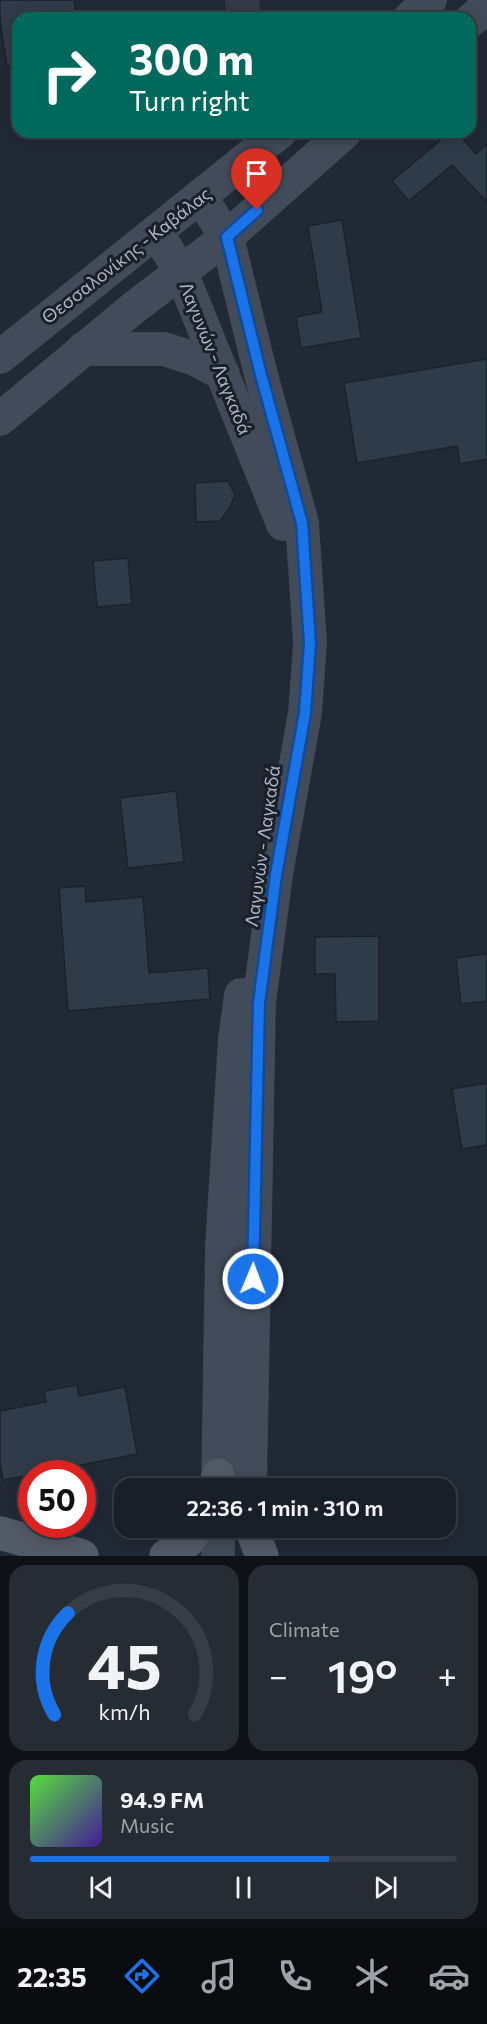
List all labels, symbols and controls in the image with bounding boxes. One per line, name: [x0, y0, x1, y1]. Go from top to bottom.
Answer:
text: 300 m: [129, 32, 254, 84]
icon: right: [30, 36, 108, 114]
text: Turn right: [129, 84, 249, 117]
pin: [231, 148, 282, 210]
icon: arrive: [240, 157, 273, 190]
street label: Θεσσαλονίκης - Καβάλας: [37, 182, 215, 328]
street label: Λαγυνών - Λαγκαδά: [175, 278, 257, 438]
street label: Λαγυνών - Λαγκαδά: [240, 764, 284, 928]
position arrow: [221, 1247, 285, 1311]
speed limit sign: 50: [18, 1460, 96, 1538]
text: 22:36 · 1 min · 310 m: [187, 1494, 383, 1521]
text: Climate: [269, 1617, 339, 1641]
text: 45: [87, 1626, 161, 1702]
text: 19°: [328, 1647, 397, 1702]
text: −: [269, 1654, 288, 1695]
text: +: [438, 1654, 457, 1695]
text: km/h: [98, 1698, 150, 1724]
text: 94.9 FM: [120, 1786, 204, 1813]
text: Music: [120, 1813, 174, 1837]
icon: previous: [85, 1871, 118, 1904]
icon: pause: [227, 1871, 260, 1904]
icon: next: [369, 1871, 402, 1904]
icon: directions: [121, 1955, 163, 1997]
icon: music: [198, 1955, 240, 1997]
icon: phone: [274, 1955, 316, 1997]
icon: climate: [351, 1955, 393, 1997]
icon: car: [428, 1955, 470, 1997]
text: 22:35: [17, 1960, 87, 1993]

